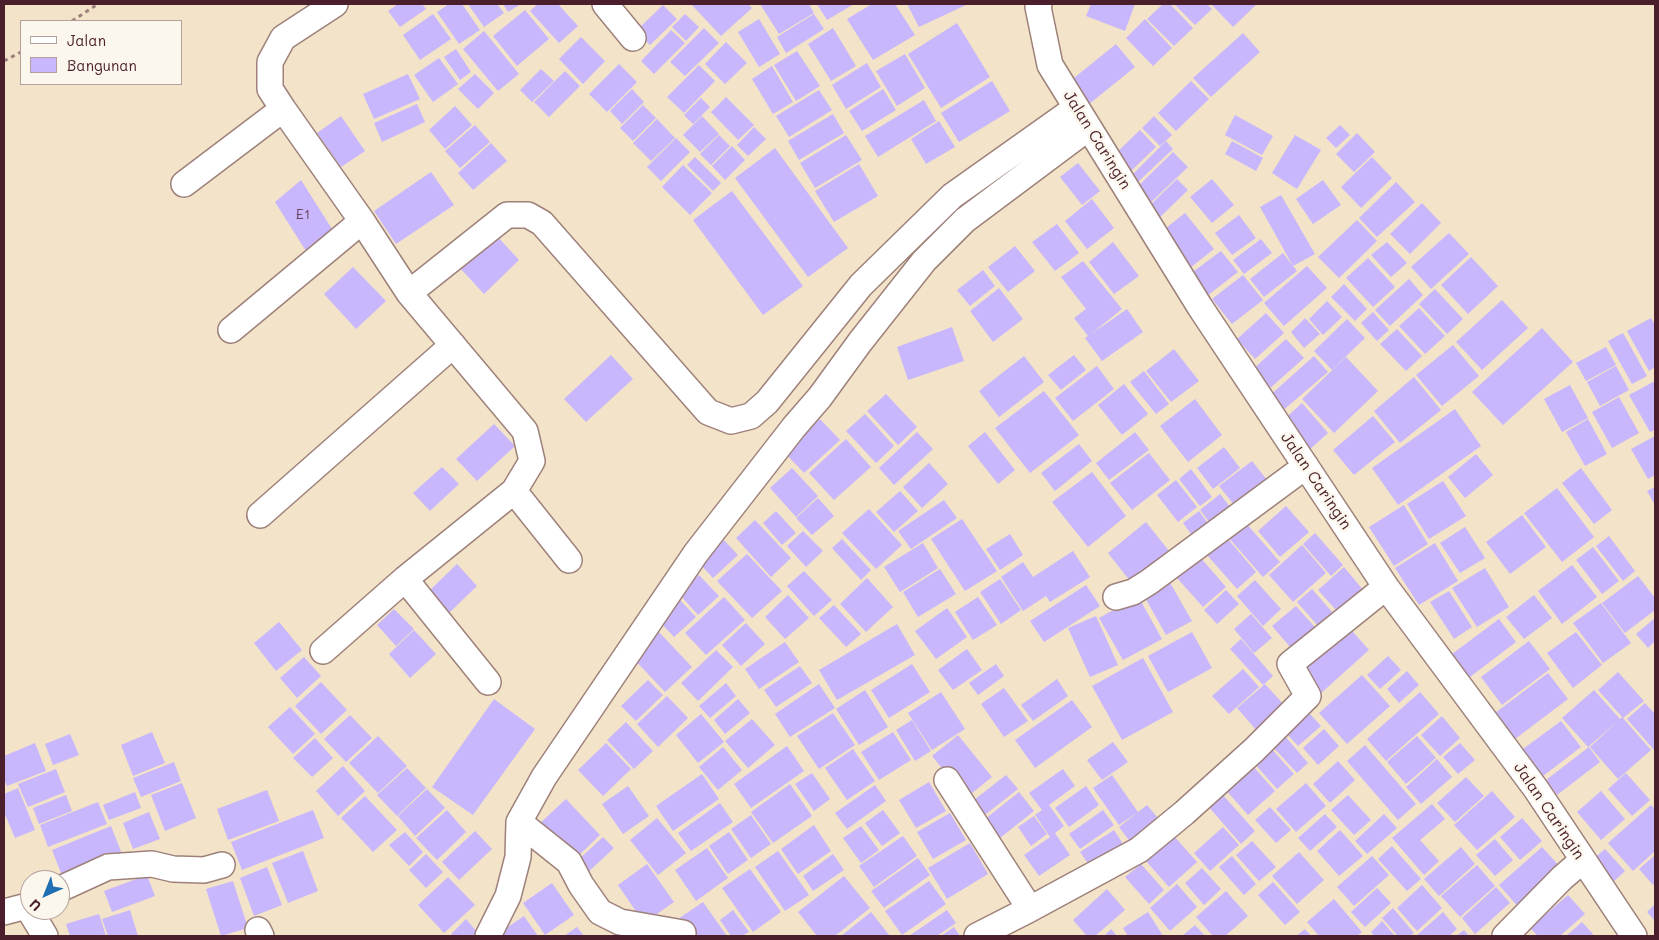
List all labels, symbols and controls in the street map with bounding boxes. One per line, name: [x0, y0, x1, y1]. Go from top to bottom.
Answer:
legend: [20, 20, 182, 85]
text: Jalan: [67, 30, 106, 50]
text: Bangunan: [67, 55, 137, 75]
street label: Jalan Caringin: [1059, 87, 1135, 193]
house number: E1: [296, 207, 310, 223]
street label: Jalan Caringin: [1276, 429, 1356, 533]
street label: Jalan Caringin: [1509, 759, 1589, 863]
north arrow: [20, 870, 70, 920]
text: U: [25, 895, 45, 916]

